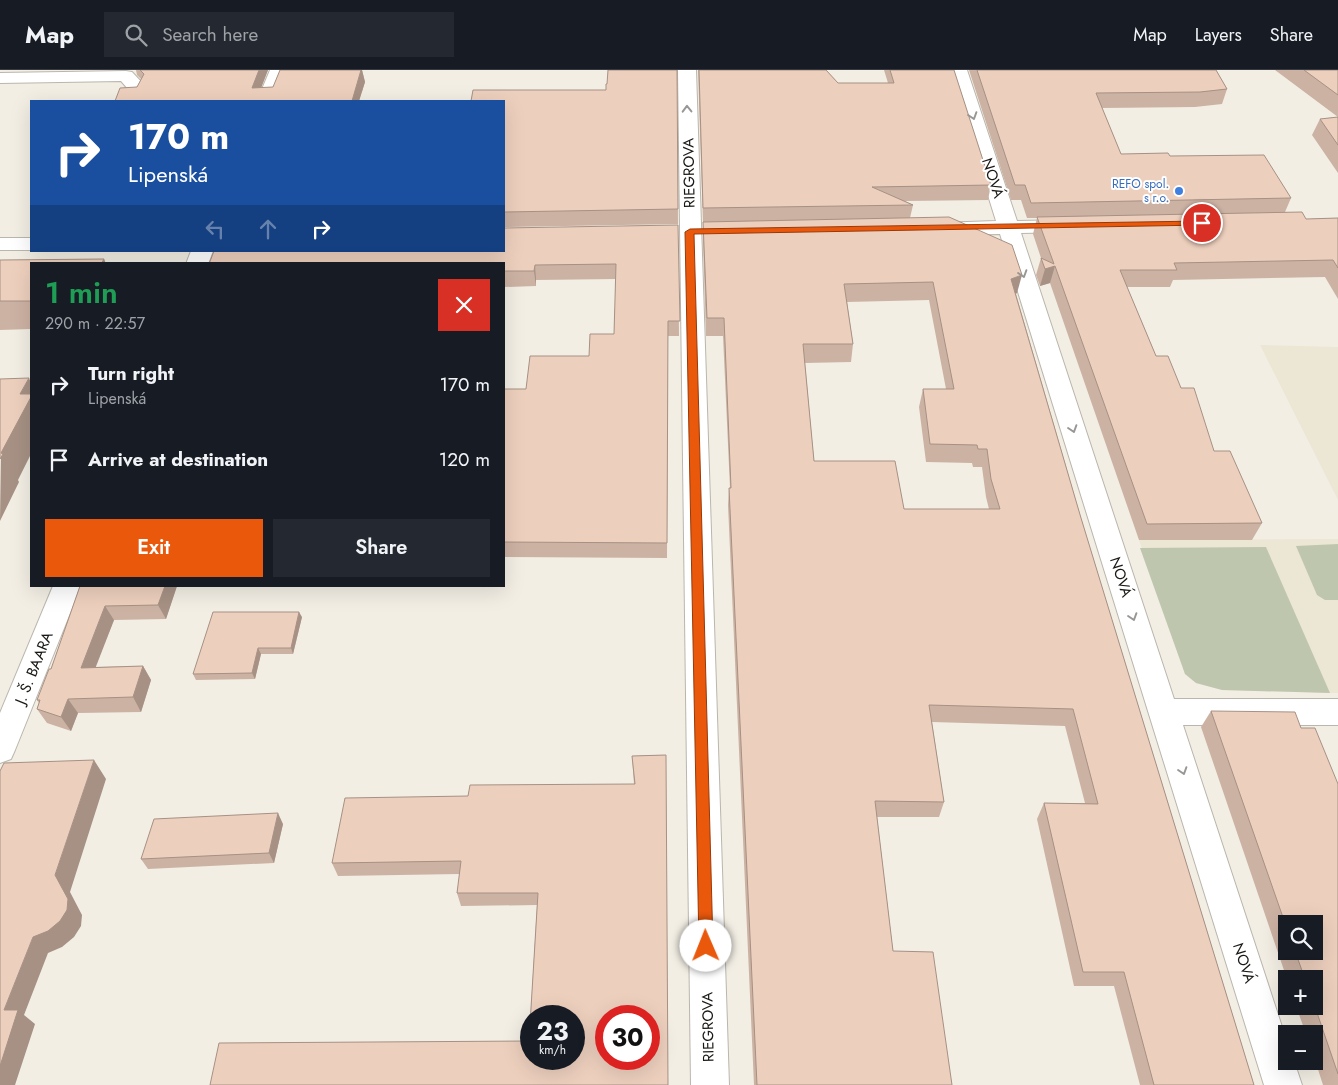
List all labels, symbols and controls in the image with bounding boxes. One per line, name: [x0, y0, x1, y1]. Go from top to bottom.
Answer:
search box: [104, 12, 454, 57]
text: Map: [25, 17, 74, 52]
icon: search: [122, 21, 150, 49]
text: Search here: [162, 21, 258, 48]
text: Map: [1133, 22, 1167, 48]
text: Layers: [1195, 22, 1242, 48]
text: Share: [1270, 22, 1313, 48]
one-way arrow: [682, 105, 693, 113]
text: 170 m: [128, 112, 229, 162]
one-way arrow: [967, 112, 977, 120]
icon: right: [45, 120, 110, 185]
street label: RIEGROVA: [677, 138, 701, 208]
street label: NOVÁ: [976, 155, 1010, 201]
text: Lipenská: [128, 158, 208, 190]
place label: REFO spol. s r.o.: [1112, 175, 1169, 207]
marker: REFO spol. s r.o.: [1173, 185, 1185, 197]
pin: [1181, 202, 1223, 244]
icon: arrive: [1188, 209, 1216, 237]
icon: left: [201, 215, 229, 243]
icon: ahead: [254, 215, 282, 243]
icon: right: [307, 215, 335, 243]
one-way arrow: [1018, 269, 1028, 277]
text: 1 min: [45, 271, 118, 314]
button: close: [438, 279, 490, 331]
text: 290 m · 22:57: [45, 312, 145, 335]
text: Turn right: [88, 360, 174, 387]
icon: right: [45, 371, 73, 399]
text: 170 m: [440, 371, 490, 398]
text: Lipenská: [88, 387, 146, 410]
one-way arrow: [1067, 424, 1077, 432]
icon: arrive: [45, 446, 73, 474]
text: Arrive at destination: [88, 446, 268, 473]
text: 120 m: [439, 446, 490, 473]
button: Exit: [45, 519, 263, 577]
button: Share: [273, 519, 490, 577]
street label: NOVÁ: [1104, 554, 1138, 600]
one-way arrow: [1128, 612, 1138, 620]
street label: J. Š. BAARA: [9, 628, 59, 709]
one-way arrow: [1177, 767, 1187, 775]
map controls: [1278, 915, 1323, 1070]
button: search: [1278, 915, 1323, 960]
position arrow: [679, 919, 731, 971]
street label: NOVÁ: [1227, 940, 1261, 986]
button: +: [1278, 970, 1323, 1015]
street label: RIEGROVA: [696, 992, 720, 1062]
speed limit sign: 30: [595, 1005, 660, 1070]
text: 23: [537, 1013, 568, 1049]
button: −: [1278, 1025, 1323, 1070]
text: km/h: [539, 1041, 566, 1059]

